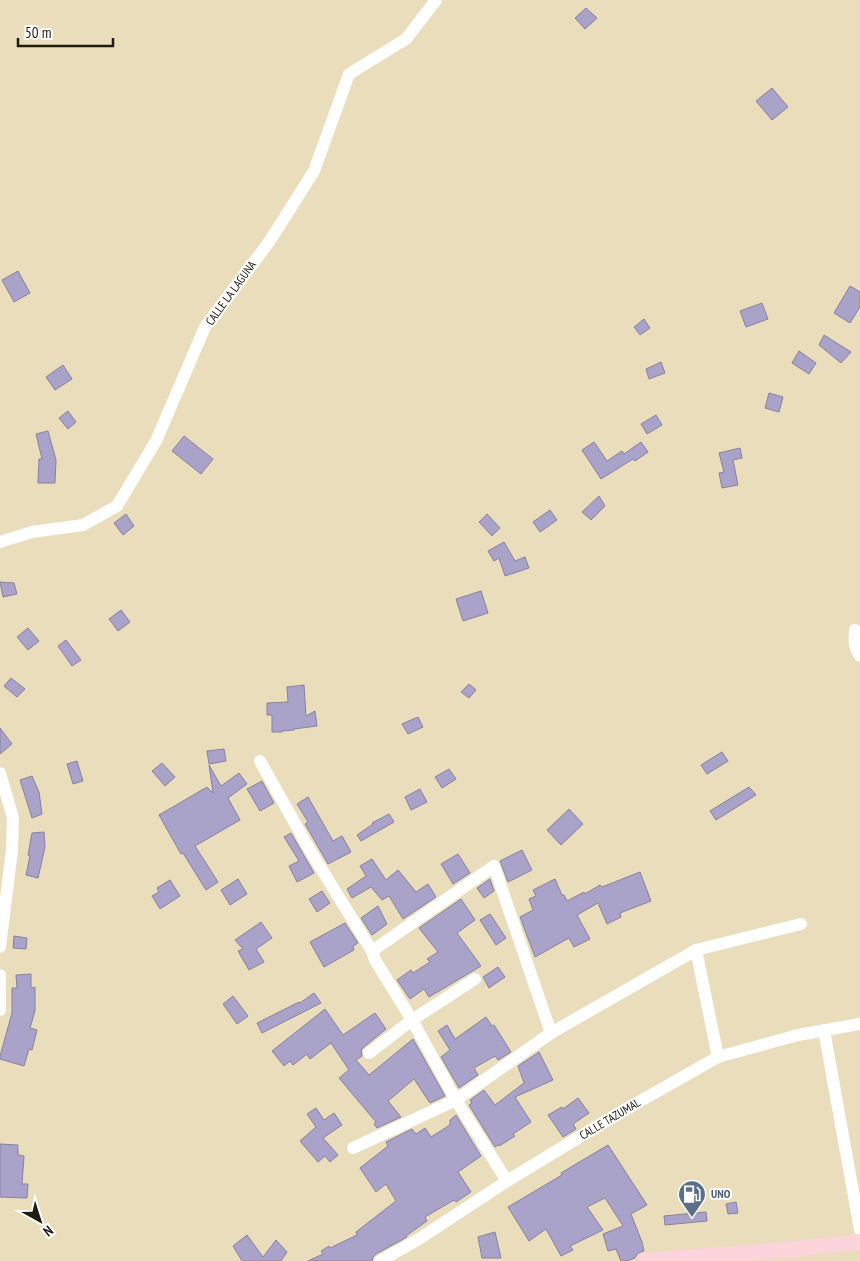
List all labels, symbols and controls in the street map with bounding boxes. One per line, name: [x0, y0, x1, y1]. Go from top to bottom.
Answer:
scale bar: [18, 15, 112, 47]
text: 50 m: [25, 23, 51, 42]
street label: CALLE LA LAGUNA: [202, 257, 259, 328]
street label: CALLE TAZUMAL: [577, 1095, 643, 1143]
fuel station icon: UNO: [677, 1179, 707, 1218]
place label: UNO: [711, 1186, 731, 1201]
north arrow: [15, 1196, 65, 1246]
text: N: [40, 1222, 57, 1240]

